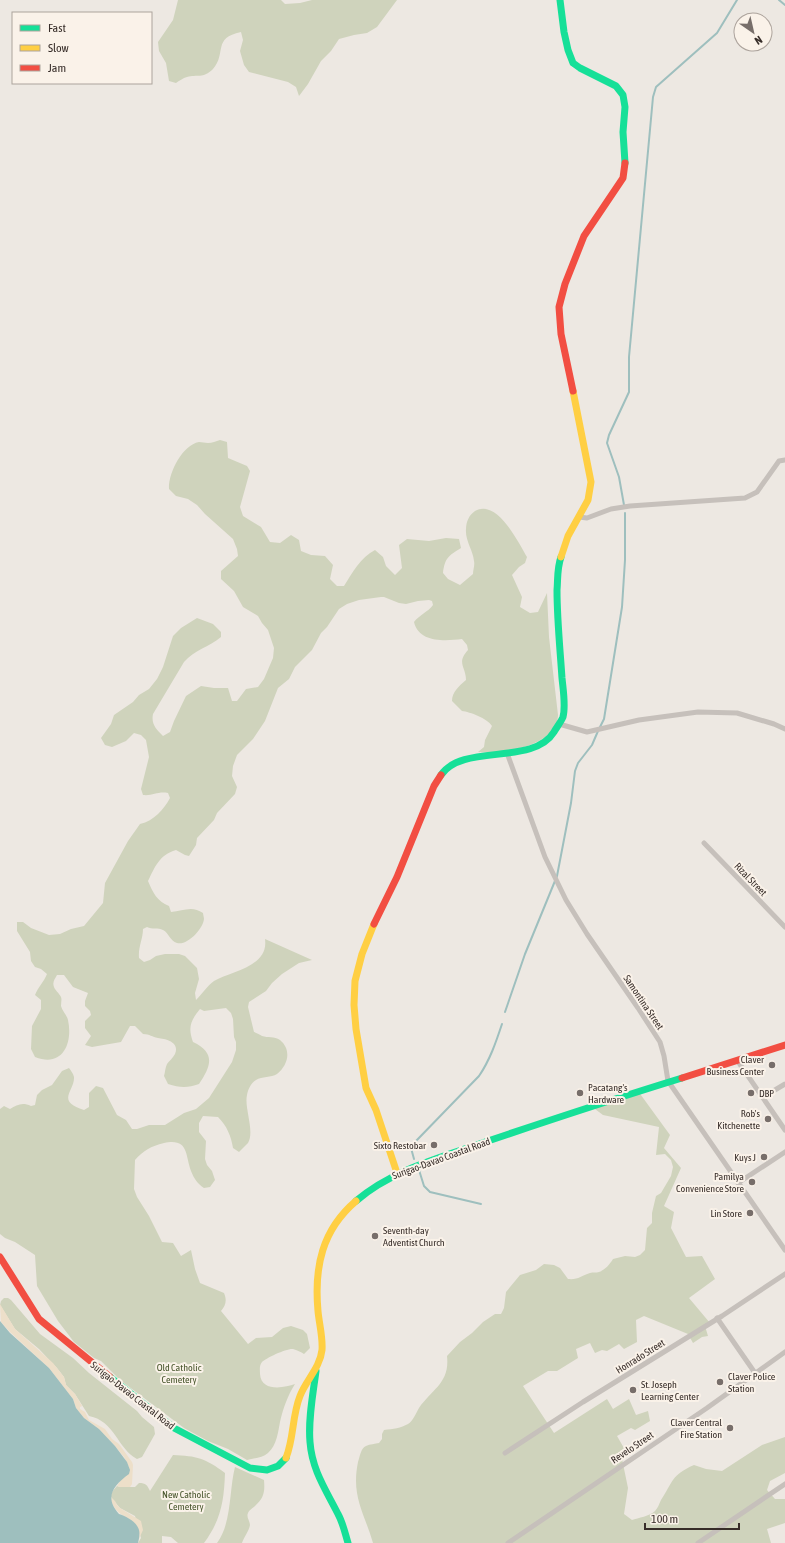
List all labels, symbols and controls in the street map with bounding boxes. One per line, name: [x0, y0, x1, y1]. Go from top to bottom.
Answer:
legend: [12, 12, 152, 84]
north arrow: [733, 12, 773, 52]
text: Fast: [48, 21, 66, 35]
text: N: [753, 33, 765, 47]
text: Slow: [48, 41, 69, 55]
text: Jam: [48, 61, 66, 75]
street label: Rizal Street: [732, 861, 769, 898]
street label: Samontina Street: [621, 973, 666, 1032]
place label: Claver Business Center: [707, 1054, 765, 1077]
marker: Claver Business Center: [767, 1060, 777, 1070]
place label: Pacatang's Hardware: [588, 1082, 628, 1105]
marker: Pacatang's Hardware: [575, 1088, 585, 1098]
marker: DBP: [746, 1088, 756, 1098]
place label: DBP: [759, 1088, 774, 1099]
place label: Rob's Kitchenette: [717, 1108, 760, 1131]
marker: Rob's Kitchenette: [763, 1114, 773, 1124]
street label: Surigao-Davao Coastal Road: [391, 1136, 492, 1181]
place label: Sixto Restobar: [374, 1140, 427, 1151]
marker: Sixto Restobar: [429, 1140, 439, 1150]
place label: Kuys J: [734, 1152, 756, 1163]
marker: Kuys J: [759, 1152, 769, 1162]
place label: Pamilya Convenience Store: [676, 1171, 744, 1194]
marker: Pamilya Convenience Store: [747, 1177, 757, 1187]
place label: Lin Store: [710, 1208, 742, 1219]
marker: Lin Store: [745, 1208, 755, 1218]
place label: Seventh-day Adventist Church: [383, 1225, 445, 1248]
marker: Seventh-day Adventist Church: [370, 1231, 380, 1241]
street label: Honrado Street: [614, 1337, 667, 1376]
street label: Surigao-Davao Coastal Road: [89, 1359, 177, 1432]
park label: Old Catholic Cemetery: [157, 1362, 202, 1385]
place label: Claver Police Station: [728, 1371, 776, 1394]
marker: Claver Police Station: [715, 1377, 725, 1387]
place label: St. Joseph Learning Center: [641, 1379, 700, 1402]
marker: St. Joseph Learning Center: [628, 1385, 638, 1395]
place label: Claver Central Fire Station: [671, 1417, 722, 1440]
marker: Claver Central Fire Station: [725, 1423, 735, 1433]
street label: Revelo Street: [609, 1429, 656, 1466]
park label: New Catholic Cemetery: [162, 1489, 210, 1512]
scale bar: [645, 1505, 739, 1531]
text: 100 m: [651, 1512, 678, 1526]

